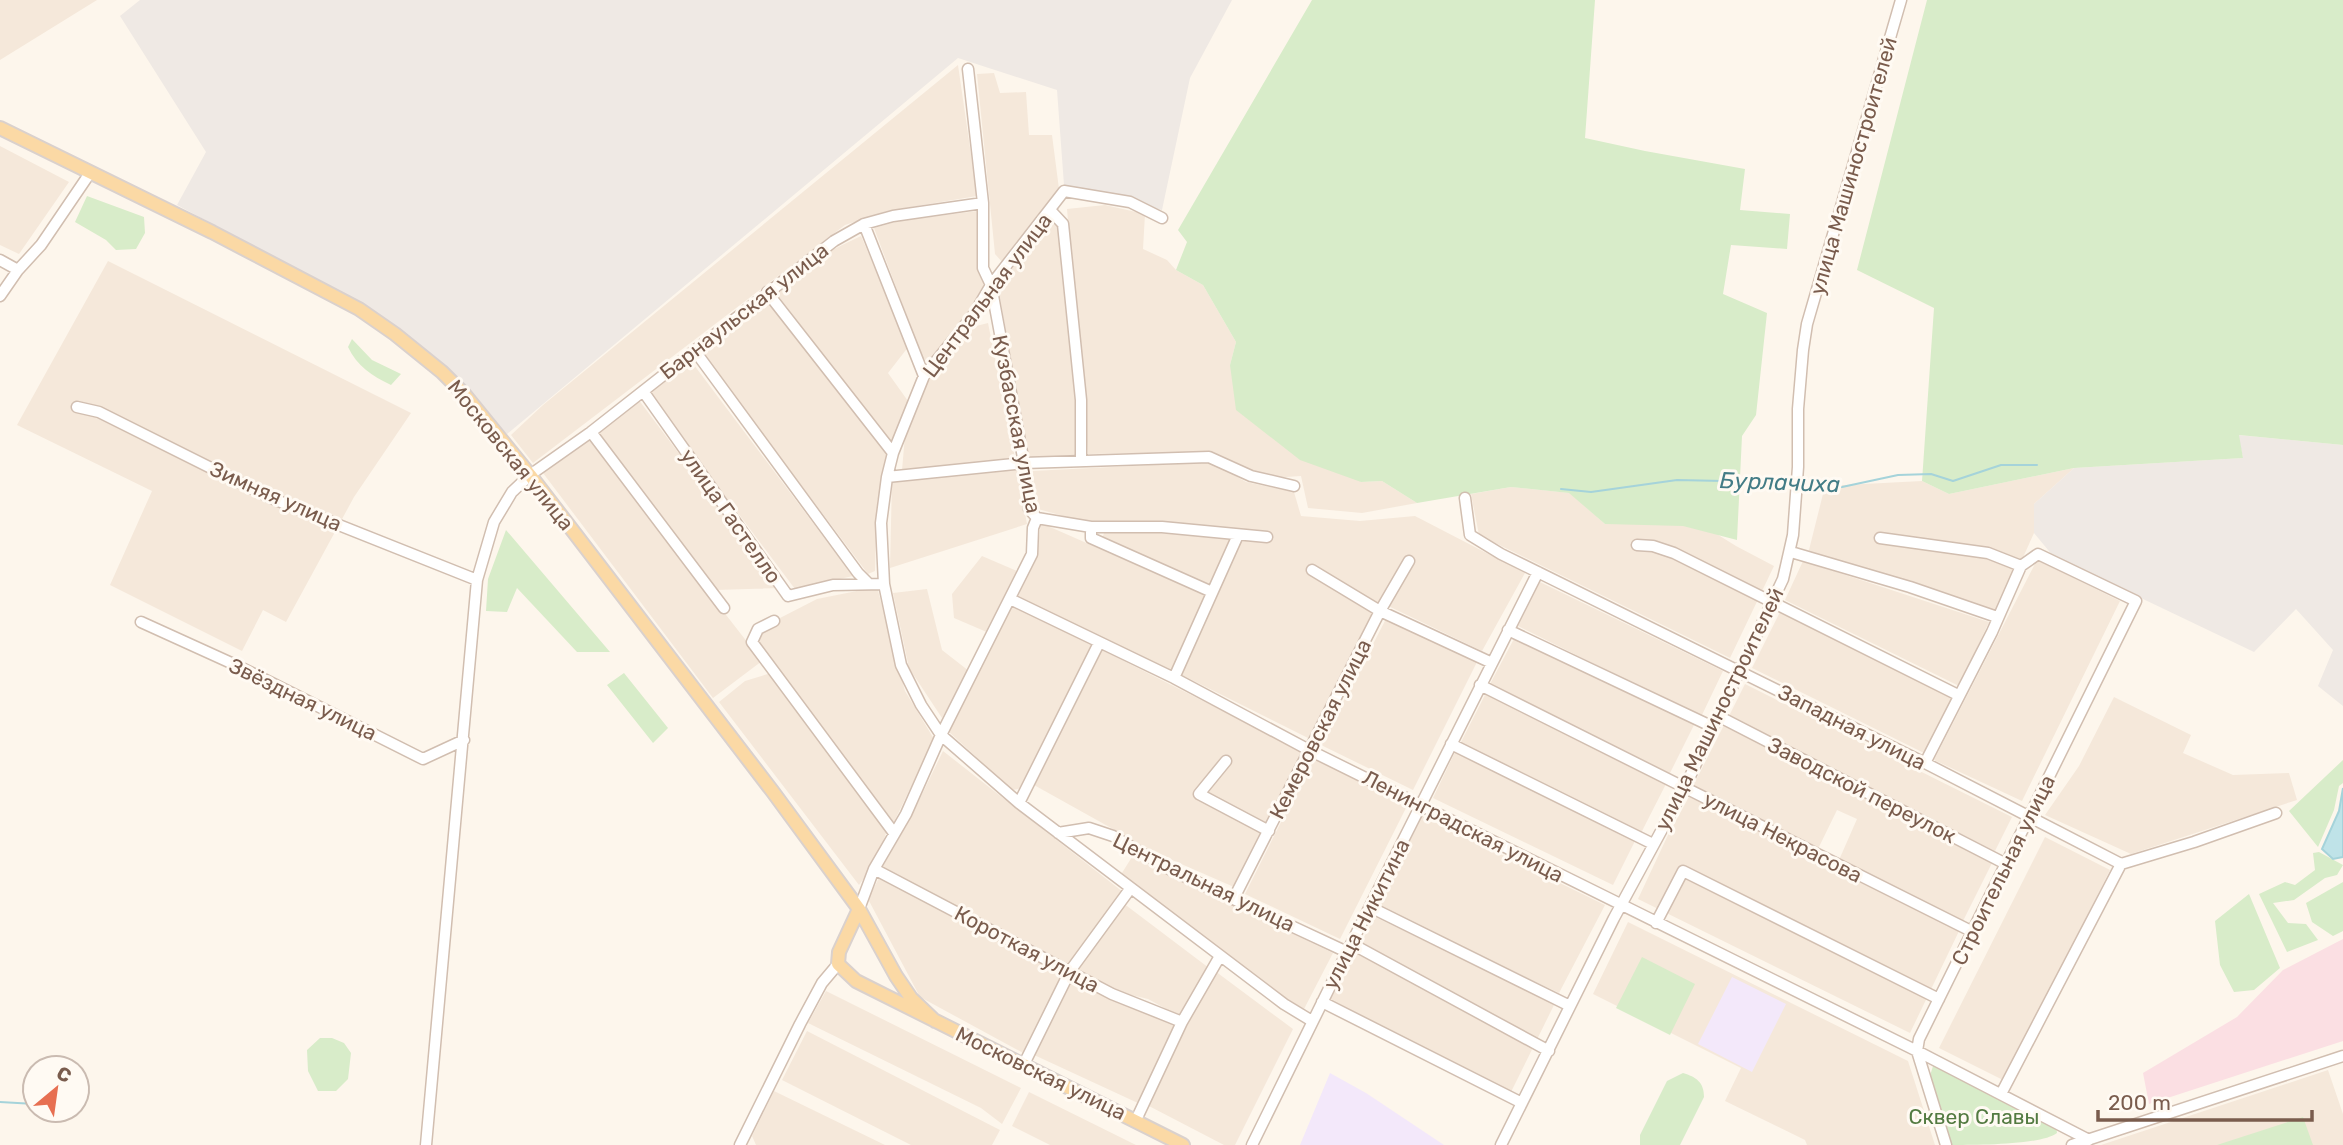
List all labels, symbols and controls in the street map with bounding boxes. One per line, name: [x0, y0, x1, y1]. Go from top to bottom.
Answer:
street label: улица Машиностроителей: [1804, 34, 1902, 298]
street label: Центральная улица: [917, 208, 1057, 382]
street label: Барнаульская улица: [655, 237, 833, 385]
street label: Кузбасская улица: [987, 333, 1047, 515]
street label: Московская улица: [443, 375, 579, 535]
street label: улица Гастелло: [675, 444, 787, 588]
street label: Зимняя улица: [206, 456, 346, 536]
water label: Бурлачиха: [1719, 466, 1841, 498]
street label: улица Машиностроителей: [1649, 584, 1789, 834]
street label: Кемеровская улица: [1264, 635, 1376, 823]
street label: Звёздная улица: [225, 652, 381, 746]
street label: Западная улица: [1774, 679, 1930, 775]
street label: Заводской переулок: [1764, 732, 1960, 848]
street label: Ленинградская улица: [1358, 764, 1568, 888]
street label: Строительная улица: [1946, 771, 2060, 969]
street label: улица Некрасова: [1700, 786, 1866, 888]
street label: Центральная улица: [1109, 827, 1299, 937]
street label: улица Никитина: [1317, 835, 1415, 993]
street label: Короткая улица: [950, 900, 1104, 998]
street label: Московская улица: [952, 1021, 1130, 1125]
north arrow: [21, 1054, 91, 1124]
text: С: [53, 1061, 75, 1088]
scale bar: [2098, 1078, 2312, 1122]
text: 200 m: [2108, 1090, 2171, 1115]
park label: Сквер Славы: [1909, 1104, 2039, 1129]

